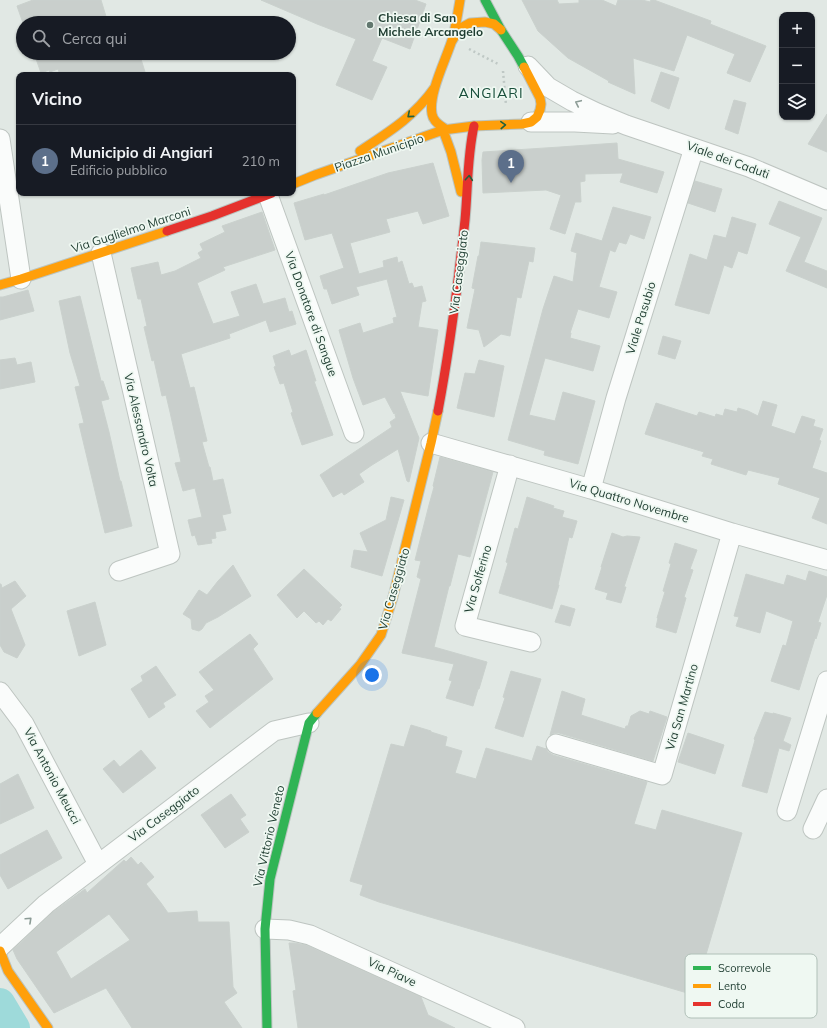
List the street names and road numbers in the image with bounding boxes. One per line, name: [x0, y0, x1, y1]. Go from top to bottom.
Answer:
street label: Piazza Municipio: [332, 130, 426, 175]
street label: Viale dei Caduti: [685, 138, 772, 182]
street label: Via Guglielmo Marconi: [69, 203, 192, 256]
street label: Via Caseggiato: [446, 229, 471, 315]
street label: Via Donatore di Sangue: [282, 249, 341, 378]
street label: Viale Pasubio: [622, 279, 659, 356]
street label: Via Alessandro Volta: [121, 372, 162, 488]
street label: Via Quattro Novembre: [567, 475, 691, 526]
street label: Via Solferino: [461, 543, 494, 615]
street label: Via Caseggiato: [375, 546, 412, 632]
street label: Via San Martino: [662, 662, 701, 752]
street label: Via Antonio Meucci: [21, 725, 84, 826]
street label: Via Caseggiato: [125, 782, 202, 845]
street label: Via Vittorio Veneto: [250, 784, 288, 888]
street label: Via Piave: [365, 954, 419, 989]

